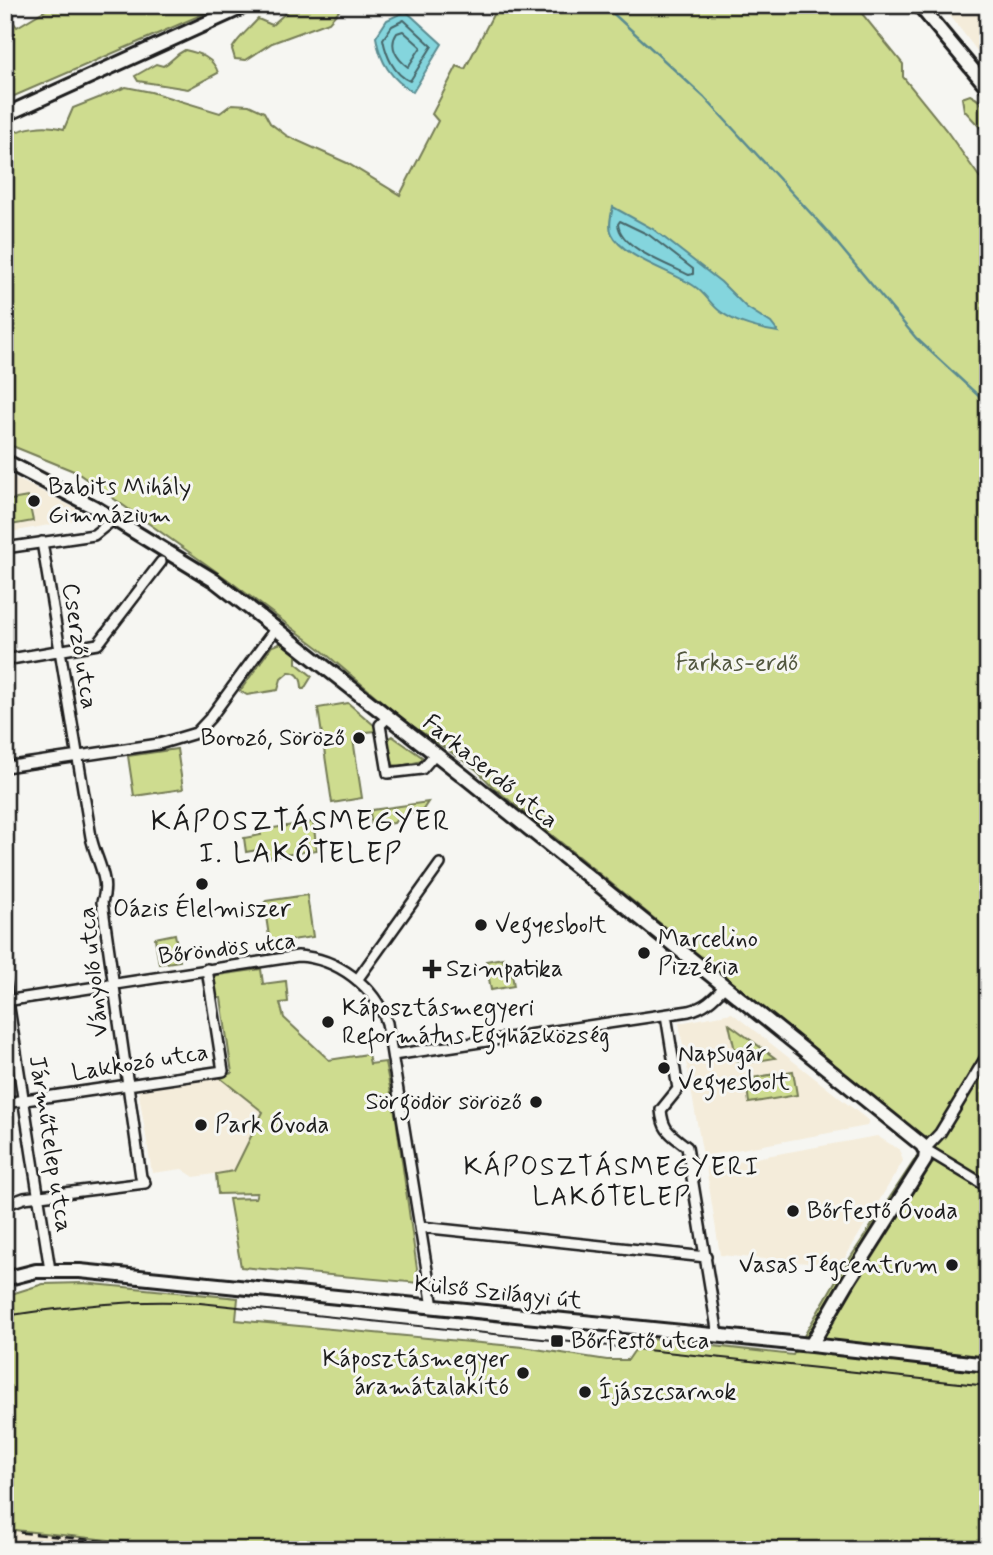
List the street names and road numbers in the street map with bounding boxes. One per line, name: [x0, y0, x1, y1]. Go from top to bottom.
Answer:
street label: Cserző utca: [54, 581, 104, 711]
street label: Farkaserdő utca: [416, 708, 564, 836]
street label: Ványoló utca: [72, 905, 116, 1039]
street label: Bőröndös utca: [157, 925, 297, 973]
street label: Lakkozó utca: [69, 1037, 211, 1089]
street label: Járműtelep utca: [21, 1053, 79, 1235]
street label: Külső Szilágyi út: [413, 1269, 583, 1317]

